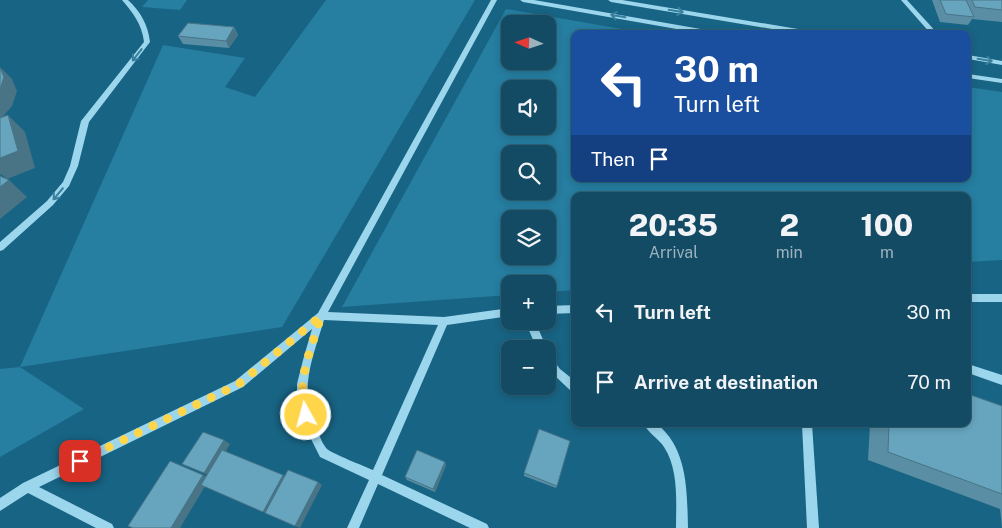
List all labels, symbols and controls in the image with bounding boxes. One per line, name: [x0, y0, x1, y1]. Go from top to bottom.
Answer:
one-way arrow: [668, 7, 684, 17]
one-way arrow: [610, 11, 626, 21]
north arrow: [501, 15, 556, 70]
map controls: [501, 15, 556, 395]
one-way arrow: [131, 48, 142, 61]
text: 30 m: [674, 49, 759, 90]
icon: left: [591, 50, 656, 115]
one-way arrow: [976, 56, 992, 66]
button: sound: [501, 80, 556, 135]
text: Turn left: [674, 91, 760, 117]
button: search: [501, 145, 556, 200]
icon: arrive: [645, 145, 673, 173]
text: Then: [591, 148, 635, 170]
one-way arrow: [52, 187, 63, 200]
text: 20:35: [629, 207, 718, 243]
text: 2: [779, 207, 799, 243]
text: 100: [861, 207, 913, 243]
button: layers: [501, 210, 556, 265]
text: Arrival: [649, 243, 698, 262]
text: min: [776, 243, 803, 262]
text: m: [880, 243, 894, 262]
button: +: [501, 275, 556, 330]
icon: left: [591, 298, 619, 326]
text: Turn left: [634, 301, 711, 323]
text: 30 m: [906, 301, 951, 323]
button: −: [501, 340, 556, 395]
icon: arrive: [591, 368, 619, 396]
text: Arrive at destination: [634, 371, 818, 393]
text: 70 m: [907, 371, 951, 393]
position arrow: [279, 388, 331, 440]
pin: [59, 440, 101, 482]
icon: arrive: [66, 447, 94, 475]

